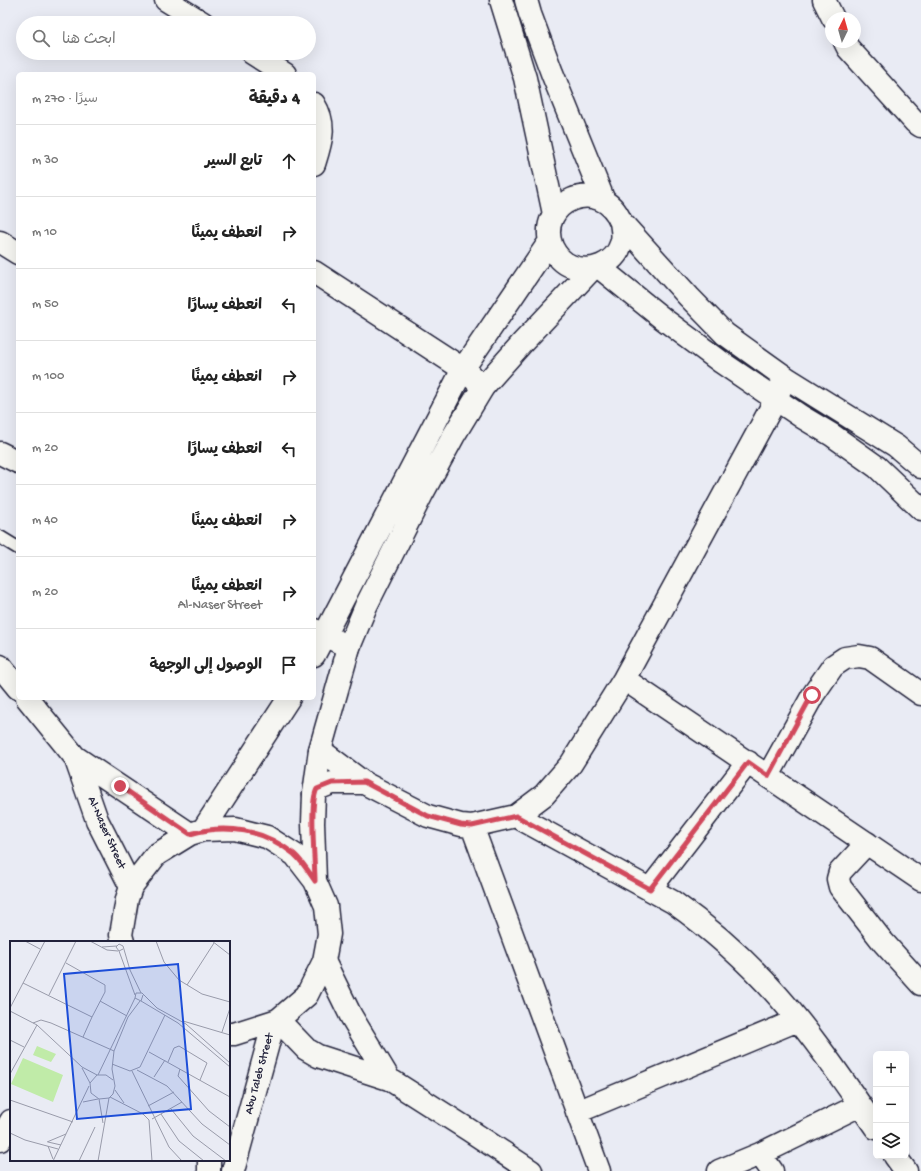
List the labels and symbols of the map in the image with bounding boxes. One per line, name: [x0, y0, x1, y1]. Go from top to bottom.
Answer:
north arrow: [825, 12, 861, 48]
route start: [803, 686, 821, 704]
route end: [111, 777, 129, 795]
street label: Al-Naser Street: [84, 795, 129, 872]
inset map: [10, 941, 230, 1161]
street label: Abu Taleb Street: [242, 1031, 278, 1116]

